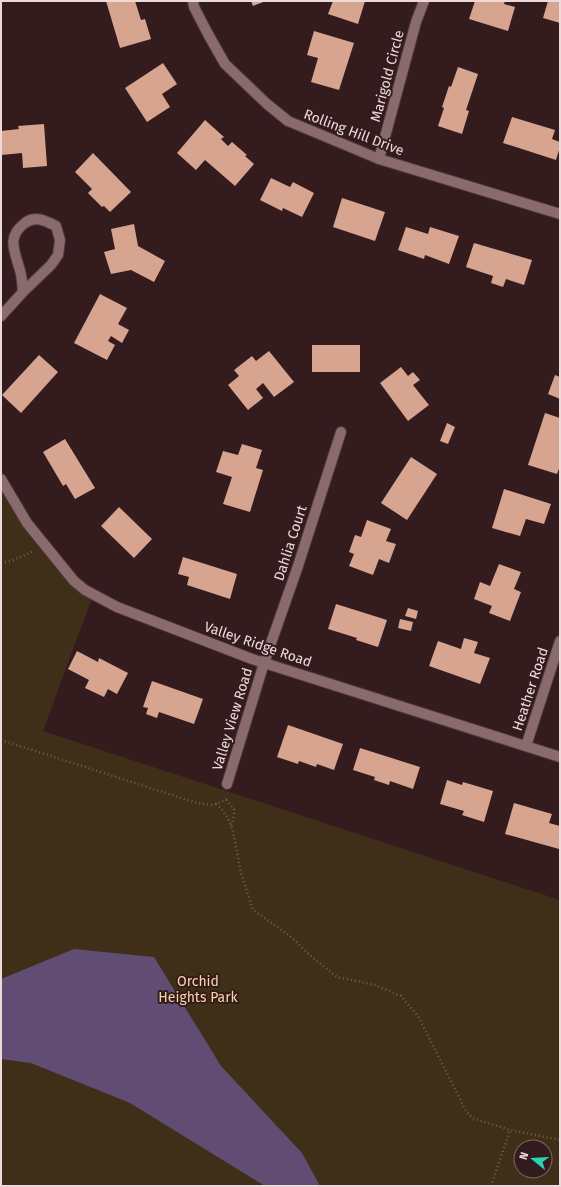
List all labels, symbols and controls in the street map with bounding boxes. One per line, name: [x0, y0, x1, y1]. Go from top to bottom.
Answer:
street label: Marigold Circle: [367, 28, 408, 124]
street label: Rolling Hill Drive: [301, 106, 406, 159]
street label: Dahlia Court: [270, 502, 311, 583]
street label: Valley Ridge Road: [202, 618, 314, 671]
street label: Heather Road: [509, 645, 552, 733]
street label: Valley View Road: [209, 666, 256, 773]
park label: Orchid Heights Park: [158, 973, 239, 1006]
north arrow: [513, 1139, 553, 1179]
text: N: [517, 1151, 531, 1162]

